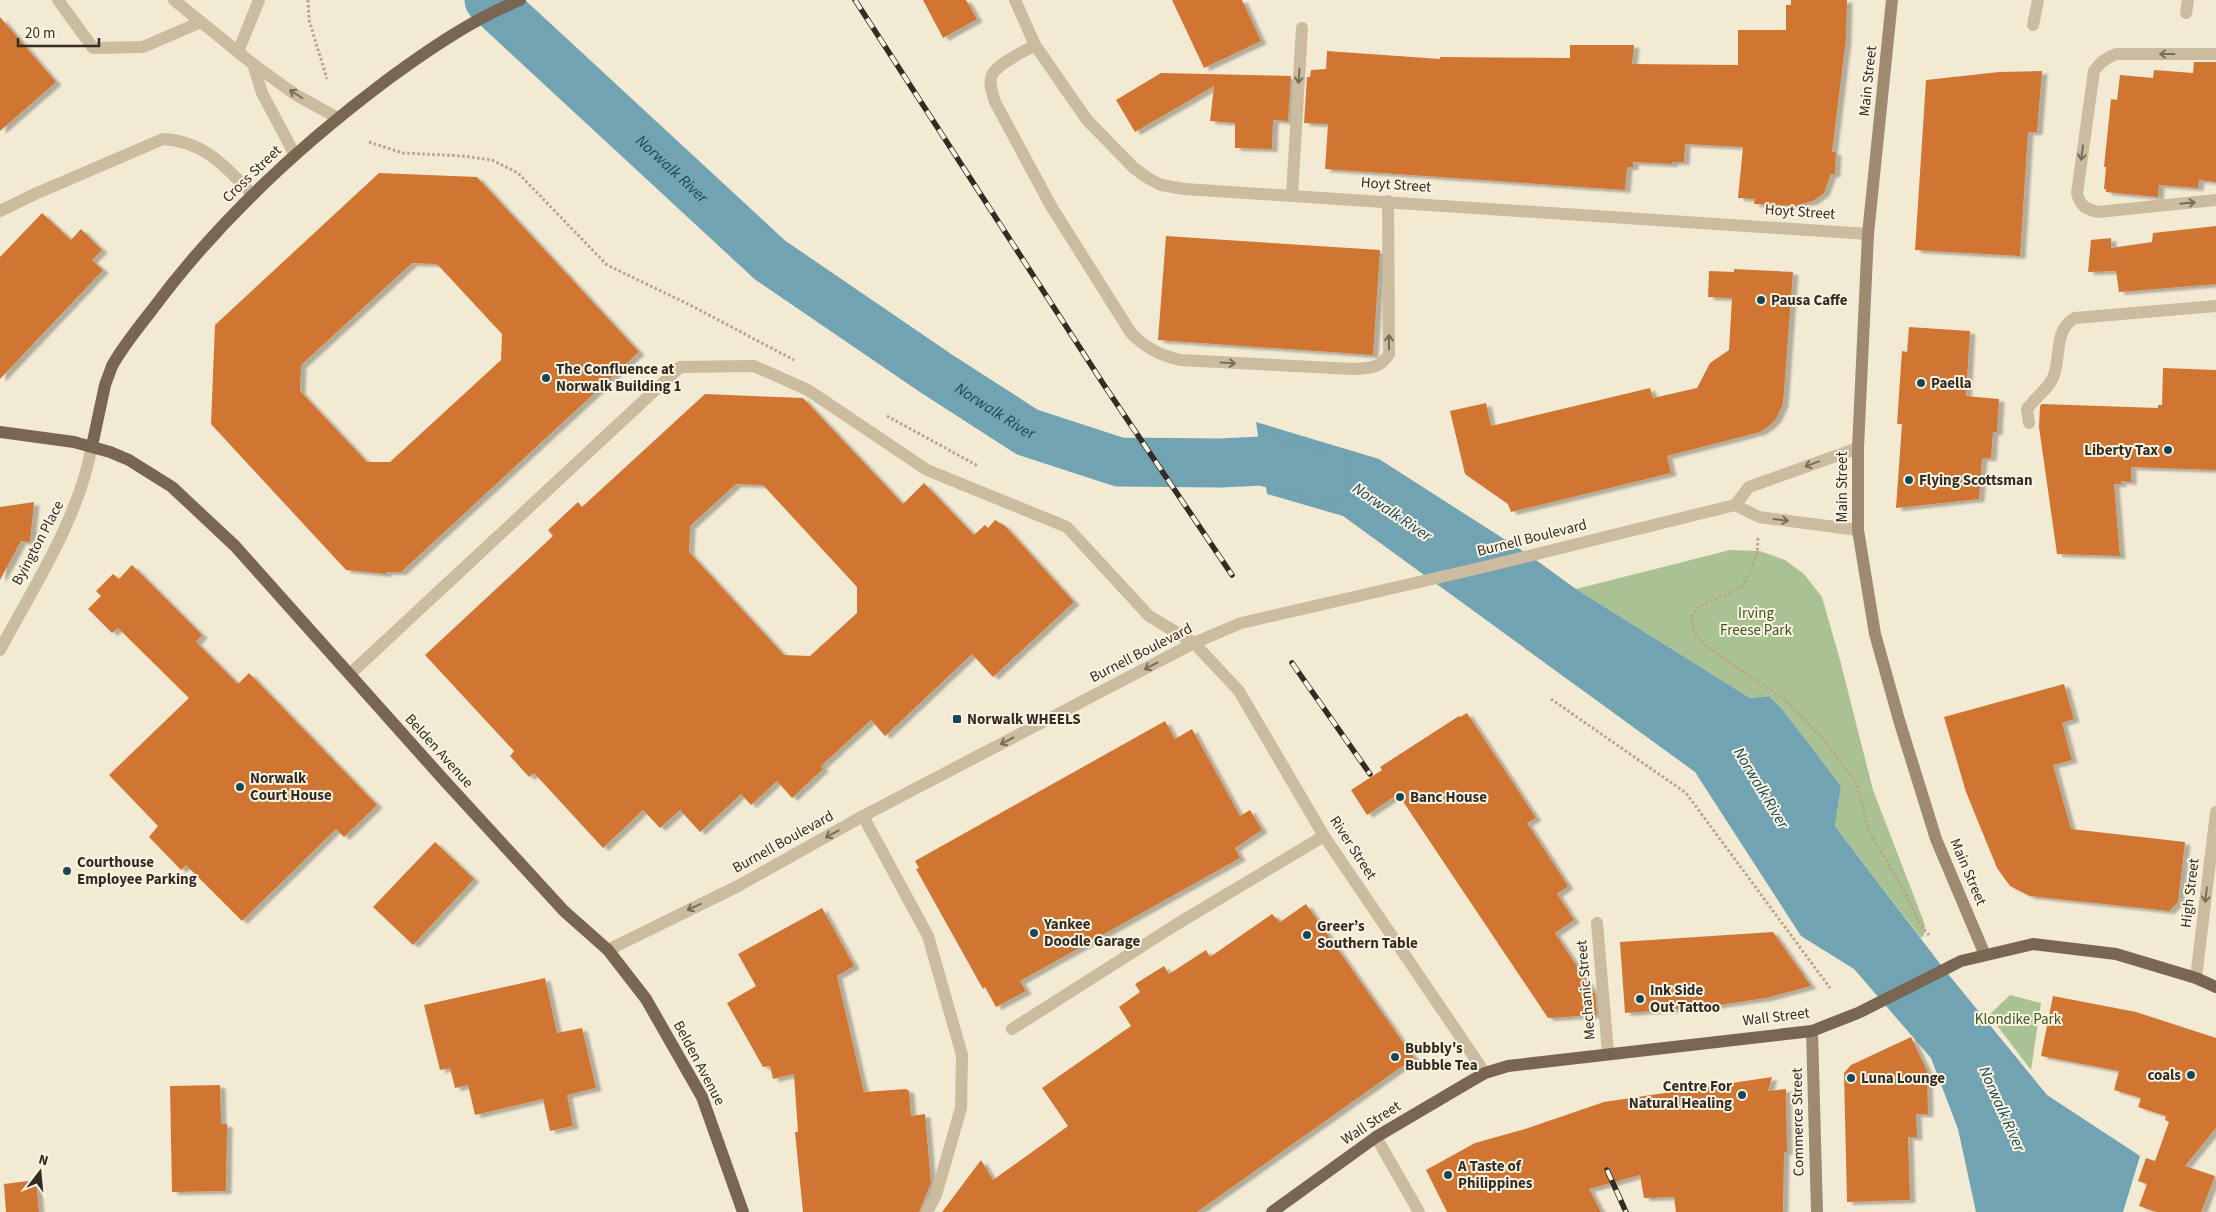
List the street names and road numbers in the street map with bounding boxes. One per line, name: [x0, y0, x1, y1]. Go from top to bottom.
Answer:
street label: Main Street: [1854, 45, 1882, 117]
street label: Cross Street: [218, 140, 286, 208]
street label: Hoyt Street: [1360, 172, 1432, 198]
street label: Hoyt Street: [1764, 199, 1836, 225]
street label: Main Street: [1832, 452, 1853, 522]
street label: Byington Place: [7, 497, 69, 589]
street label: Burnell Boulevard: [1475, 514, 1589, 562]
street label: Burnell Boulevard: [1086, 618, 1196, 688]
street label: Belden Avenue: [400, 709, 478, 793]
street label: Burnell Boulevard: [729, 806, 837, 878]
street label: River Street: [1324, 812, 1382, 884]
street label: Main Street: [1944, 835, 1992, 909]
street label: High Street: [2175, 857, 2205, 929]
street label: Mechanic Street: [1571, 939, 1601, 1041]
street label: Wall Street: [1741, 1002, 1811, 1032]
street label: Belden Avenue: [668, 1017, 730, 1109]
street label: Commerce Street: [1787, 1068, 1809, 1176]
street label: Wall Street: [1337, 1096, 1405, 1150]

